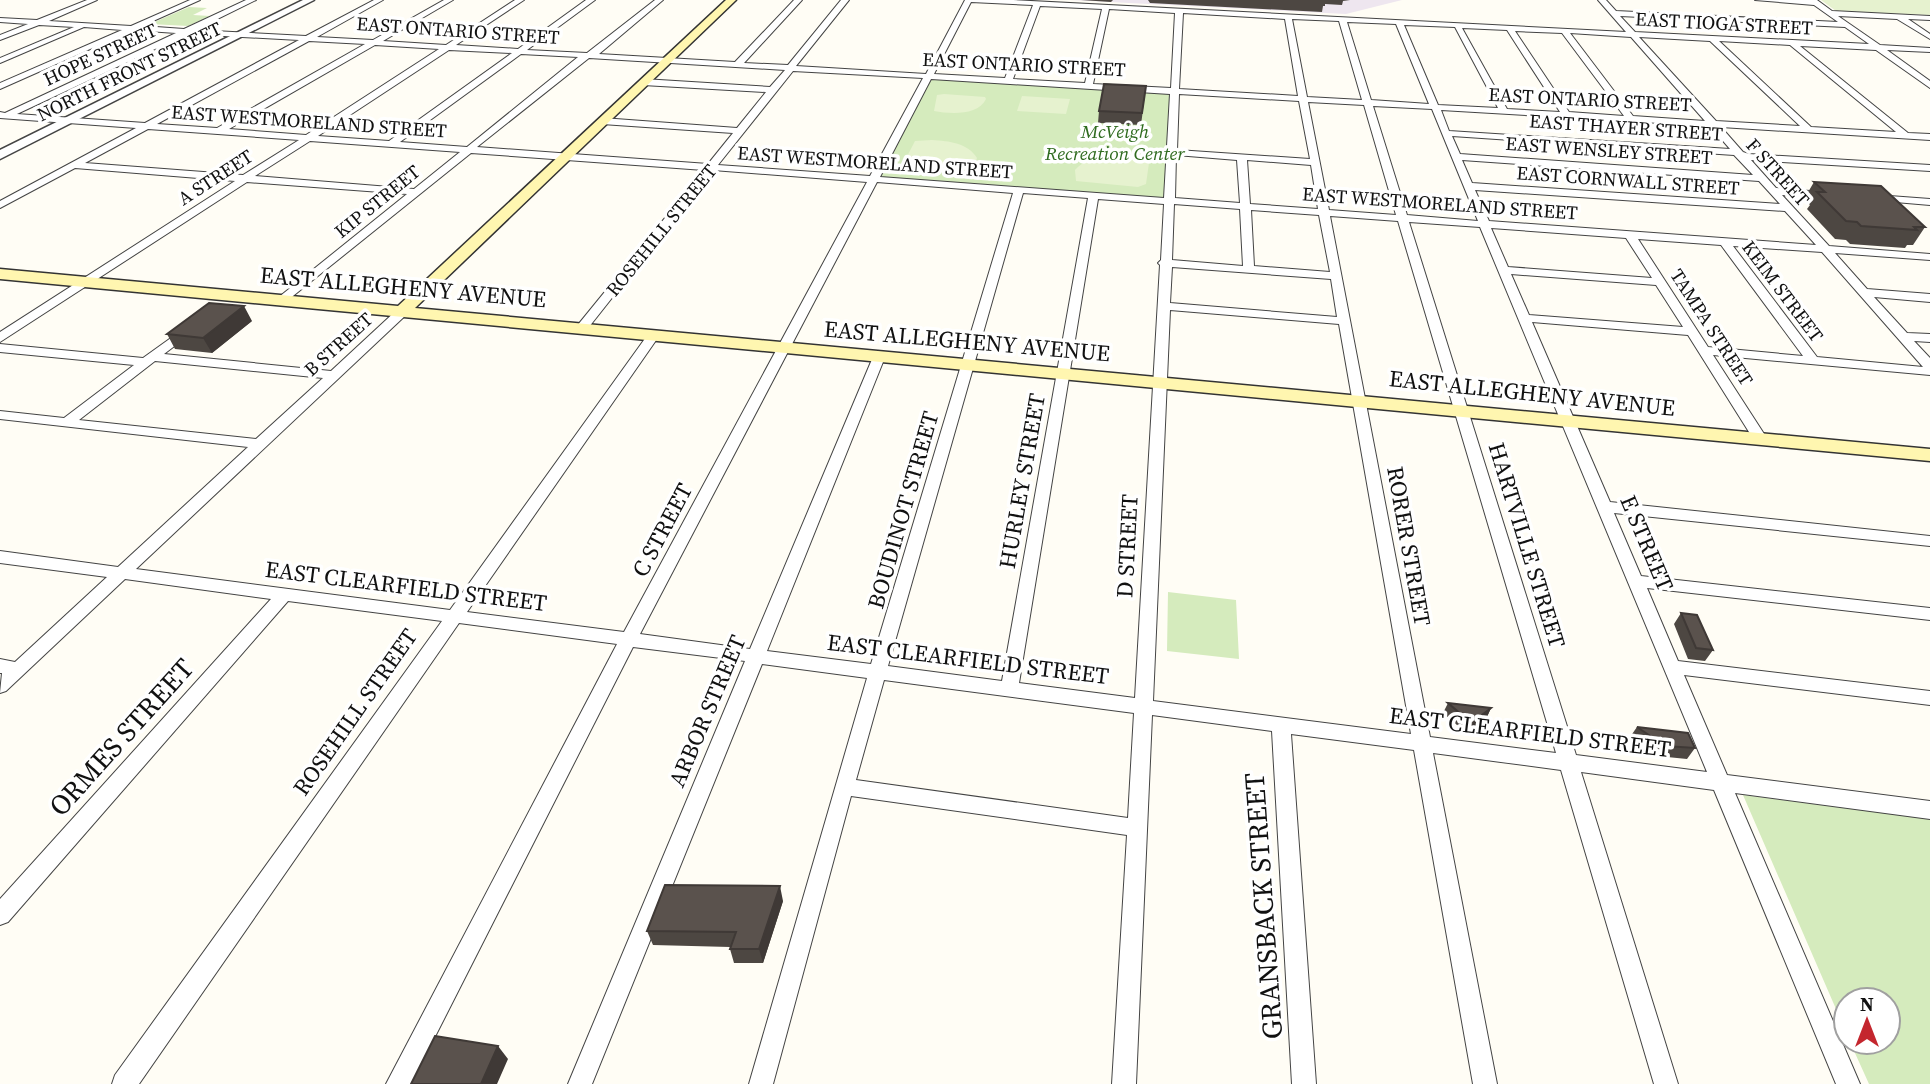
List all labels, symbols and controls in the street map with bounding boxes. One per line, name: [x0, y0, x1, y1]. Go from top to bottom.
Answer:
street label: EAST TIOGA STREET: [1634, 5, 1814, 41]
street label: EAST ONTARIO STREET: [356, 10, 561, 50]
street label: NORTH FRONT STREET: [32, 15, 226, 127]
street label: HOPE STREET: [39, 16, 161, 92]
street label: EAST ONTARIO STREET: [922, 46, 1127, 82]
street label: EAST ONTARIO STREET: [1488, 81, 1693, 117]
street label: EAST WESTMORELAND STREET: [170, 98, 448, 144]
street label: EAST THAYER STREET: [1528, 107, 1724, 147]
park label: McVeigh Recreation Center: [1044, 118, 1186, 166]
street label: EAST WENSLEY STREET: [1505, 130, 1714, 170]
street label: F STREET: [1741, 132, 1816, 212]
street label: EAST WESTMORELAND STREET: [736, 139, 1014, 185]
street label: A STREET: [172, 143, 258, 211]
street label: KIP STREET: [329, 158, 426, 244]
street label: ROSEHILL STREET: [600, 158, 723, 301]
street label: EAST CORNWALL STREET: [1516, 159, 1741, 201]
street label: EAST WESTMORELAND STREET: [1301, 180, 1579, 226]
street label: KEIM STREET: [1736, 235, 1830, 347]
street label: EAST ALLEGHENY AVENUE: [259, 259, 548, 315]
street label: TAMPA STREET: [1664, 263, 1760, 391]
street label: B STREET: [298, 306, 378, 382]
street label: EAST ALLEGHENY AVENUE: [823, 313, 1112, 369]
street label: EAST ALLEGHENY AVENUE: [1387, 362, 1677, 424]
street label: HURLEY STREET: [991, 391, 1053, 571]
street label: BOUDINOT STREET: [860, 408, 946, 612]
street label: HARTVILLE STREET: [1481, 438, 1573, 652]
street label: RORER STREET: [1379, 464, 1439, 628]
street label: C STREET: [624, 477, 700, 583]
street label: E STREET: [1612, 490, 1682, 596]
street label: D STREET: [1108, 493, 1146, 599]
street label: EAST CLEARFIELD STREET: [263, 553, 549, 619]
street label: ROSEHILL STREET: [285, 622, 425, 802]
street label: EAST CLEARFIELD STREET: [825, 626, 1111, 692]
street label: ARBOR STREET: [661, 630, 753, 792]
street label: ORMES STREET: [40, 650, 202, 824]
street label: EAST CLEARFIELD STREET: [1387, 699, 1673, 765]
street label: GRANSBACK STREET: [1235, 771, 1291, 1041]
north arrow: [1832, 986, 1902, 1056]
text: N: [1860, 991, 1874, 1017]

